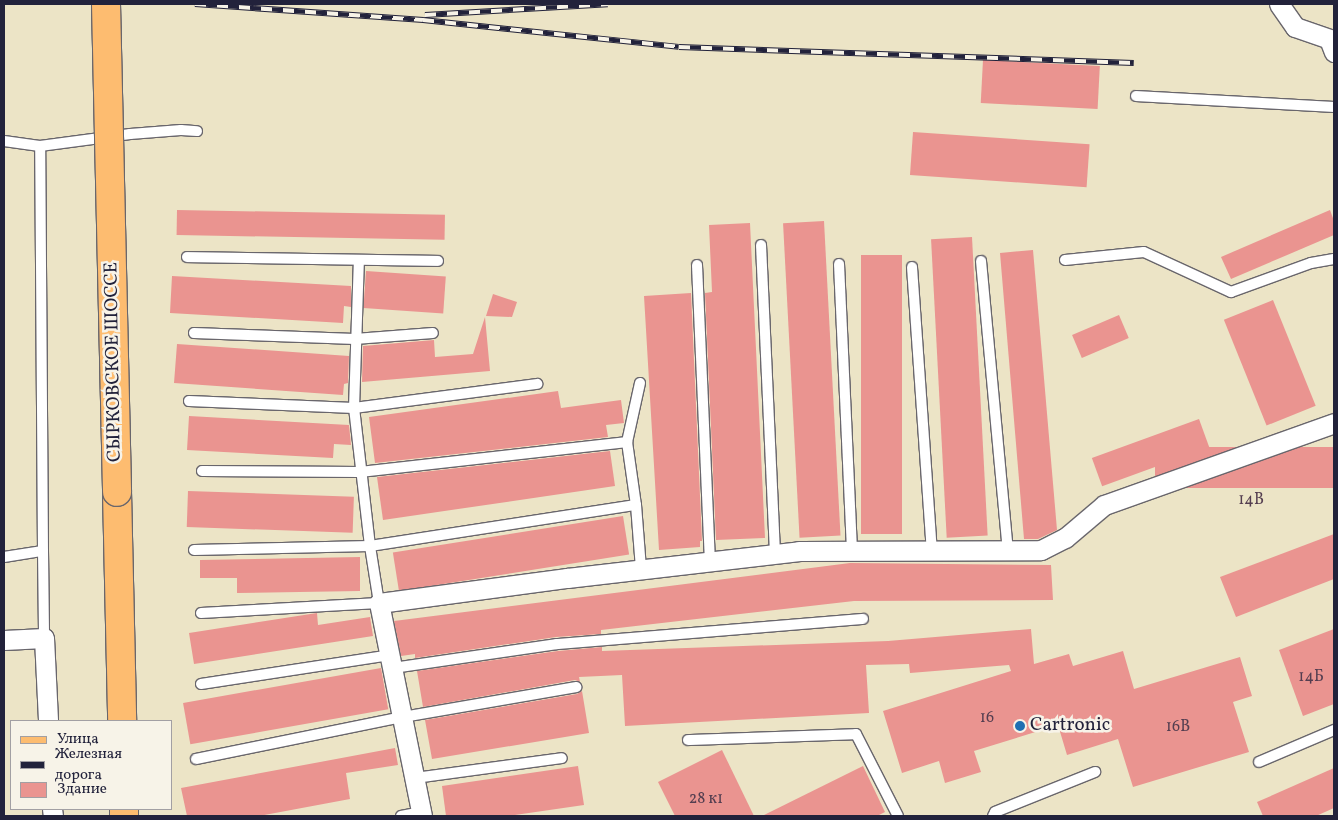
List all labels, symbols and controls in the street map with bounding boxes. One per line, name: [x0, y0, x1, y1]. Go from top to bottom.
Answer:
street label: СЫРКОВСКОЕ ШОССЕ: [101, 262, 127, 462]
house number: 14В: [1238, 490, 1264, 510]
house number: 14Б: [1298, 667, 1324, 687]
house number: 16: [980, 708, 994, 728]
place label: Cartronic: [1030, 715, 1110, 737]
house number: 16В: [1166, 717, 1190, 737]
legend: [10, 720, 172, 810]
marker: Cartronic: [1014, 720, 1026, 732]
text: Улица: [57, 729, 99, 750]
text: Железная дорога: [55, 744, 122, 786]
text: Здание: [57, 779, 107, 800]
house number: 28 к1: [689, 789, 723, 809]

